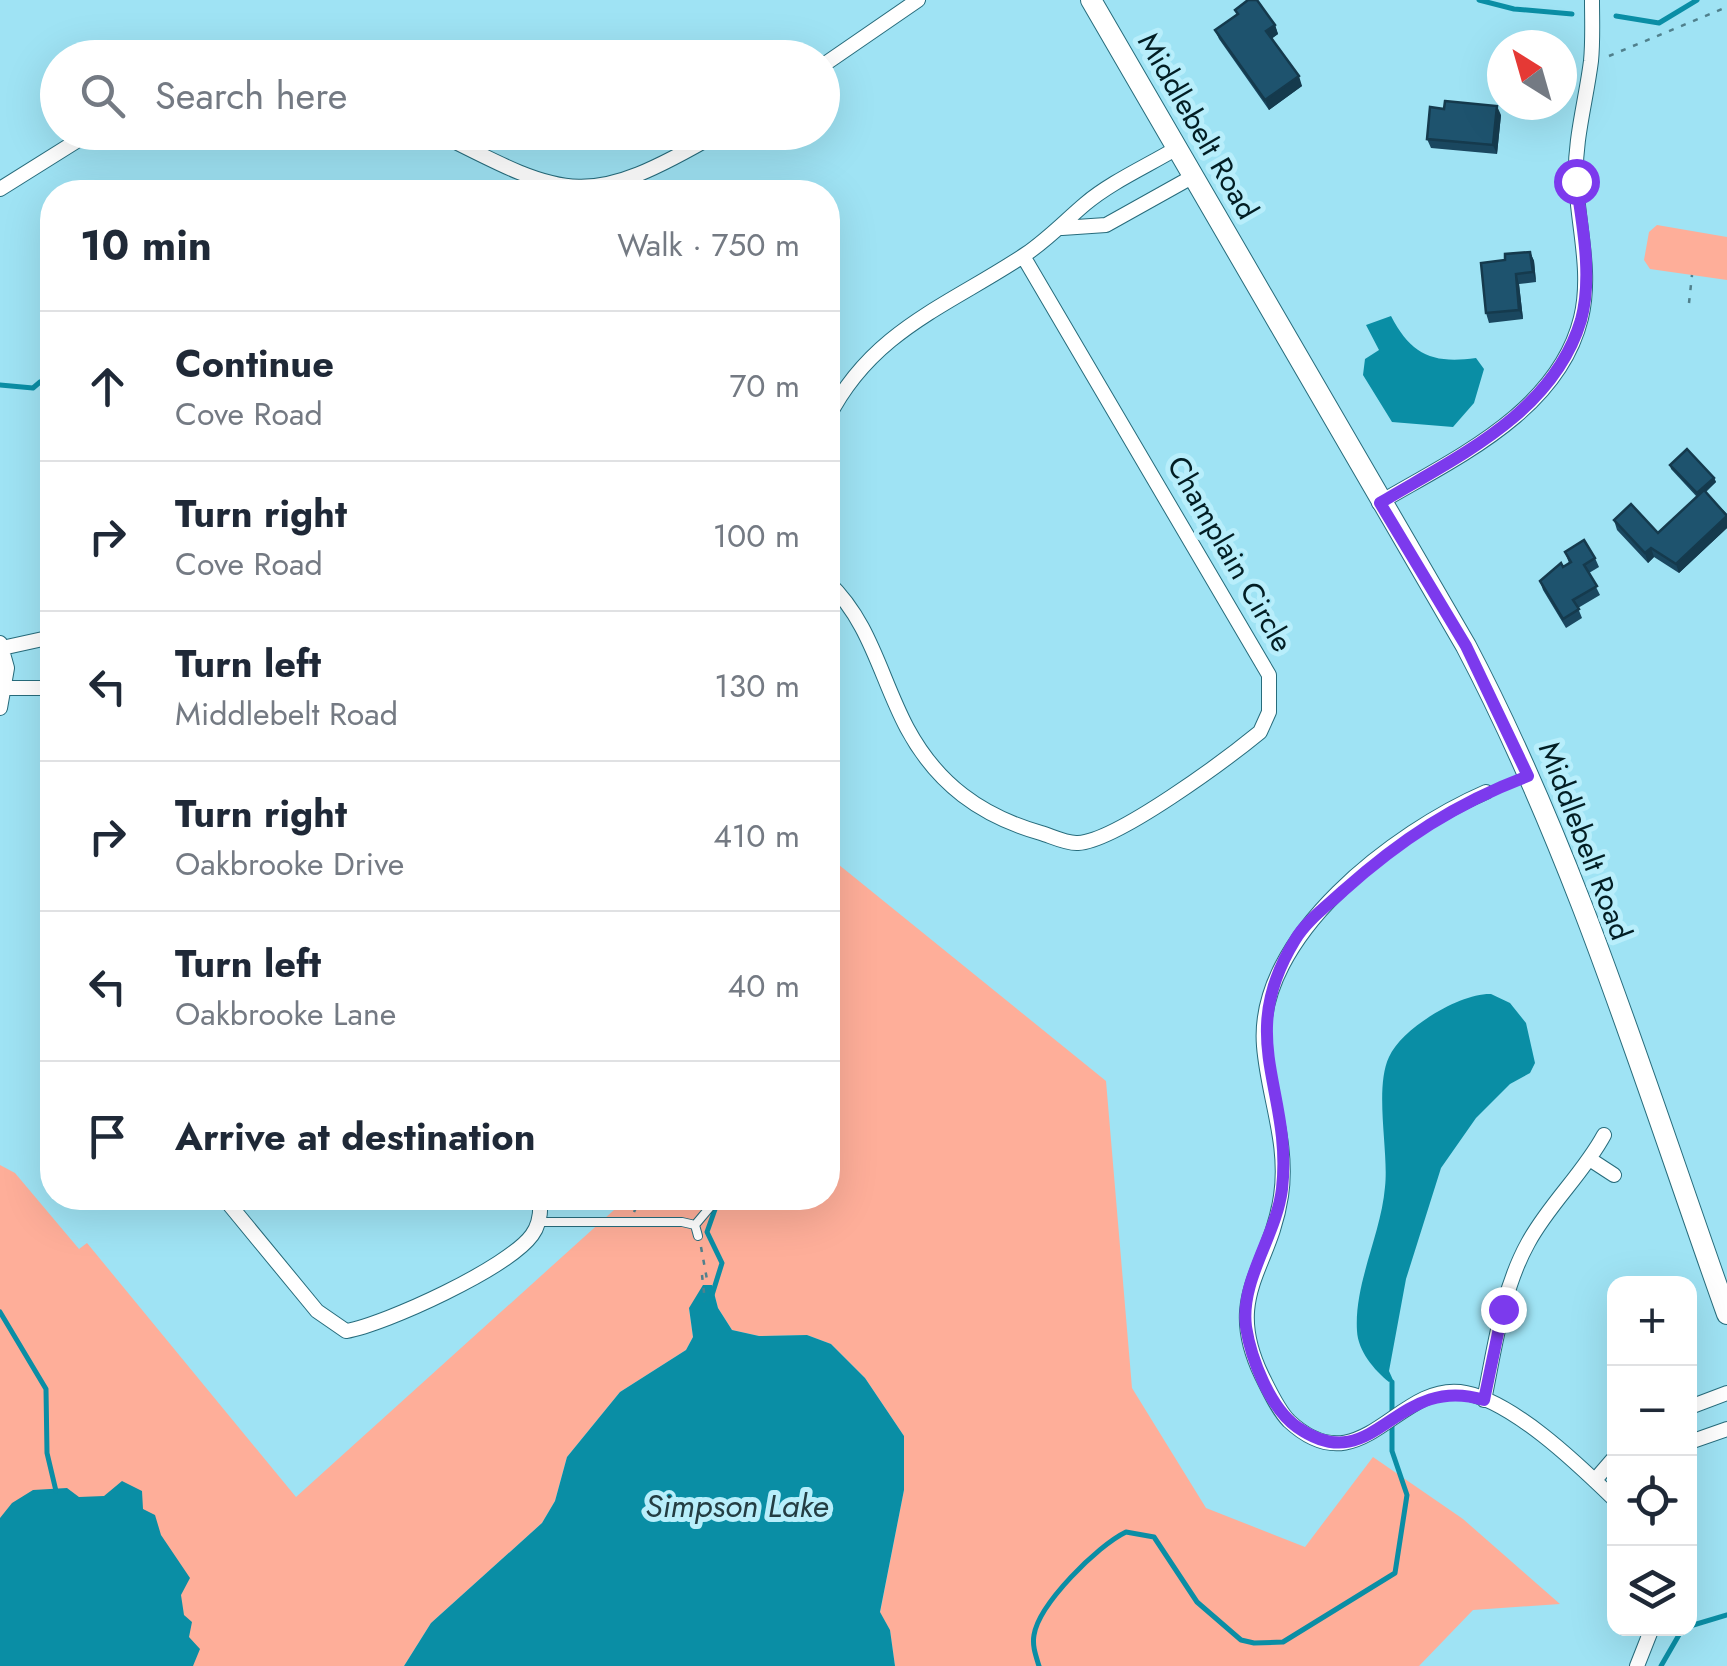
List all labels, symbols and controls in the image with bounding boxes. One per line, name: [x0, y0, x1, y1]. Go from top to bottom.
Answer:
street label: Middlebelt Road: [1128, 24, 1269, 227]
north arrow: [1487, 30, 1577, 120]
search box: [40, 40, 840, 150]
icon: search: [75, 68, 130, 123]
text: Search here: [155, 68, 347, 123]
route start: [1554, 159, 1600, 205]
text: 10 min: [80, 215, 212, 276]
text: Walk · 750 m: [617, 222, 800, 268]
text: Continue: [175, 336, 334, 391]
icon: ahead: [80, 359, 135, 414]
text: 70 m: [729, 363, 800, 409]
text: Cove Road: [175, 391, 323, 437]
street label: Champlain Circle: [1157, 448, 1304, 660]
text: Turn right: [175, 486, 347, 541]
icon: right: [80, 509, 135, 564]
text: 100 m: [713, 513, 800, 559]
text: Cove Road: [175, 541, 323, 587]
text: Turn left: [175, 636, 321, 691]
icon: left: [80, 659, 135, 714]
text: 130 m: [714, 663, 800, 709]
text: Middlebelt Road: [175, 691, 398, 737]
street label: Middlebelt Road: [1528, 736, 1643, 946]
text: Turn right: [175, 786, 347, 841]
icon: right: [80, 809, 135, 864]
text: 410 m: [713, 813, 800, 859]
text: Oakbrooke Drive: [175, 841, 404, 887]
text: Turn left: [175, 936, 321, 991]
icon: left: [80, 959, 135, 1014]
text: 40 m: [728, 963, 800, 1009]
text: Oakbrooke Lane: [175, 991, 396, 1037]
icon: arrive: [80, 1109, 135, 1164]
text: Arrive at destination: [175, 1109, 536, 1164]
map controls: [1607, 1276, 1697, 1636]
button: +: [1607, 1276, 1697, 1366]
route end: [1481, 1287, 1527, 1333]
button: −: [1607, 1366, 1697, 1456]
button: locate: [1607, 1456, 1697, 1546]
water label: Simpson Lake: [645, 1483, 829, 1529]
button: layers: [1607, 1546, 1697, 1636]

